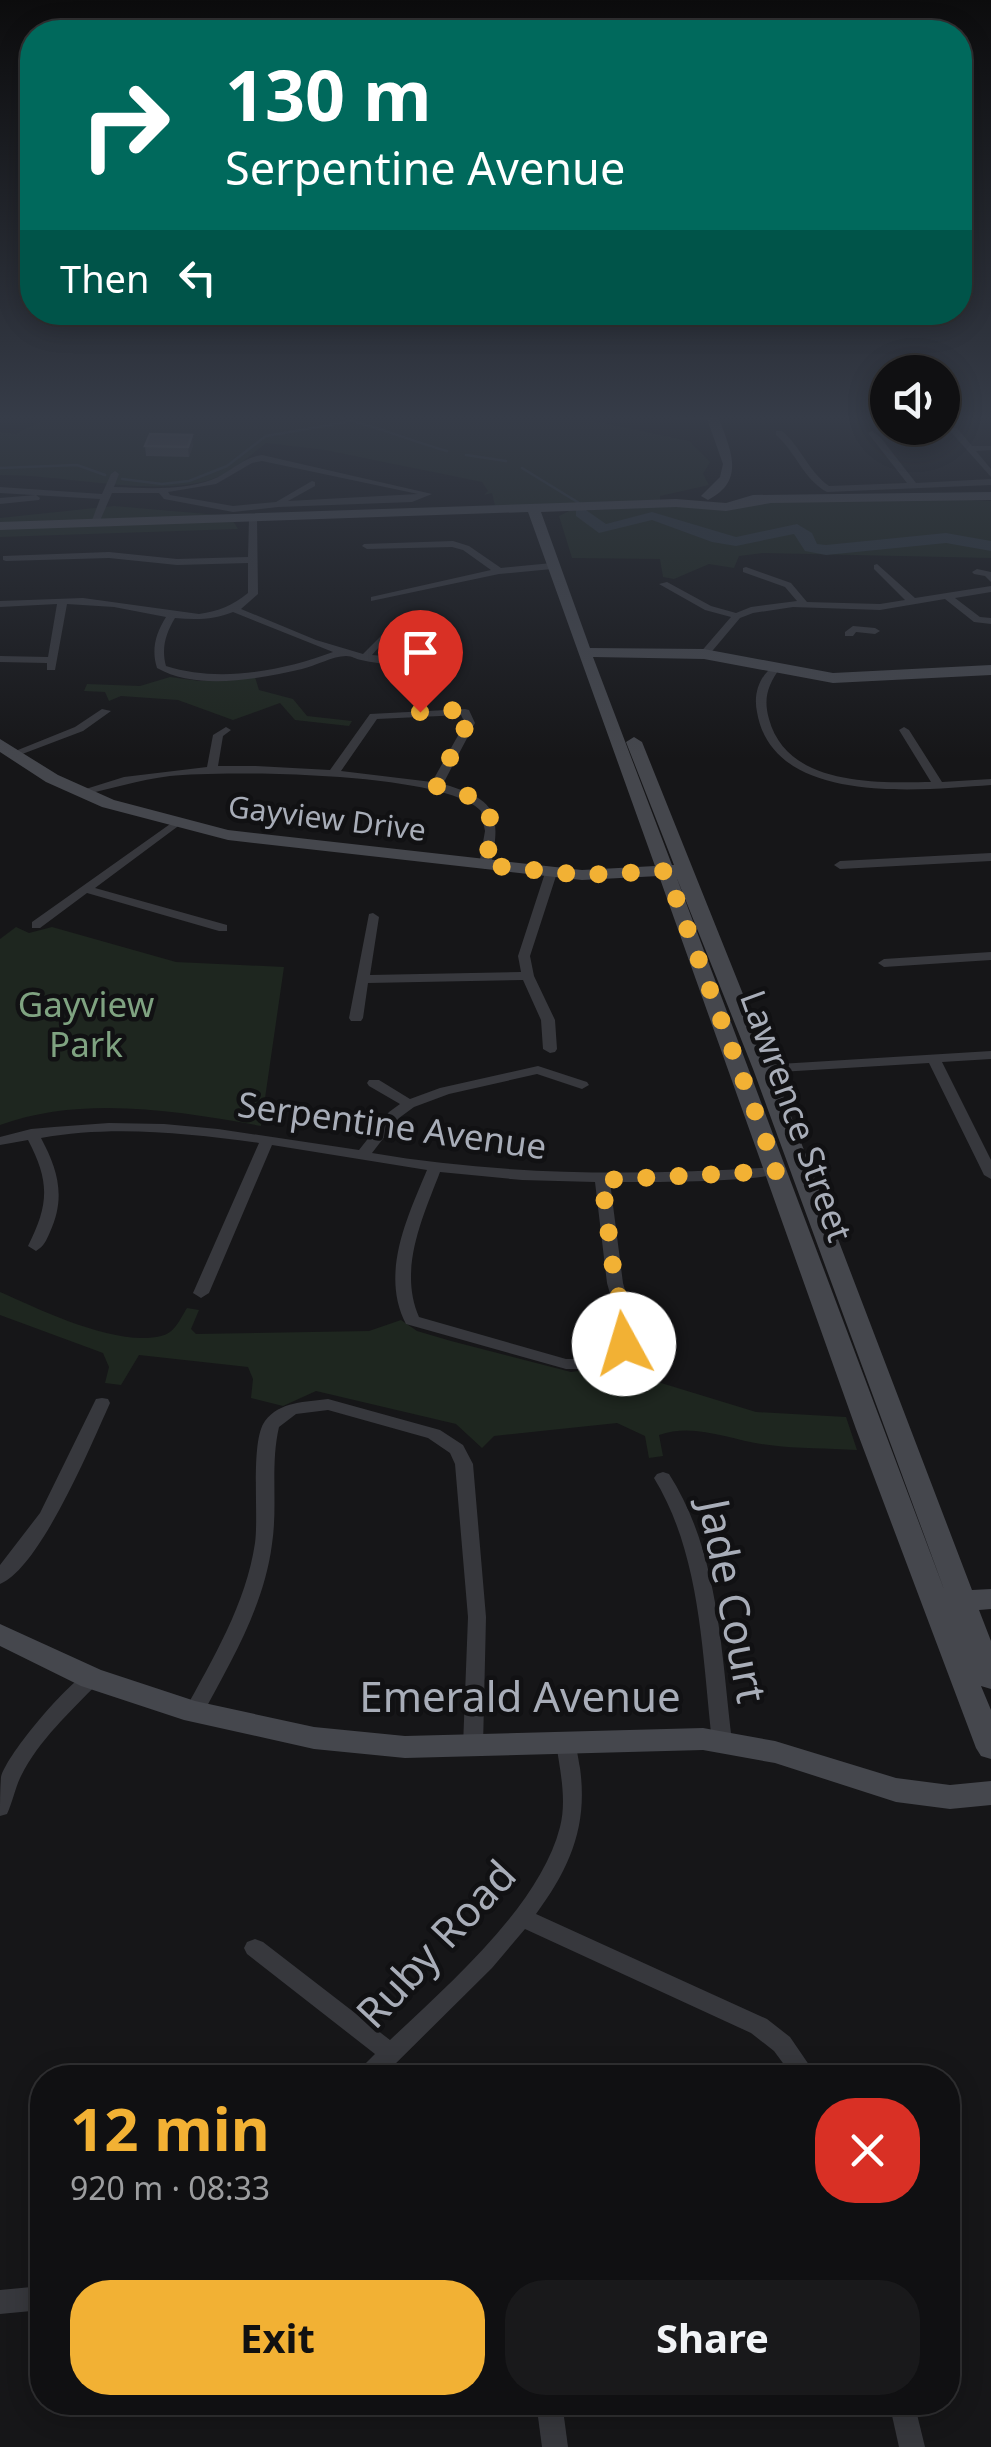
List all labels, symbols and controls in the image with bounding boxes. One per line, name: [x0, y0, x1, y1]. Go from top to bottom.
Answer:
text: 130 m: [225, 46, 432, 142]
icon: right: [60, 60, 190, 190]
text: Serpentine Avenue: [225, 137, 625, 198]
icon: left: [170, 250, 225, 305]
text: Then: [60, 252, 150, 304]
map controls: [870, 355, 960, 445]
button: sound: [870, 355, 960, 445]
pin: [378, 610, 463, 713]
icon: arrive: [393, 625, 448, 680]
street label: Gayview Drive: [226, 785, 428, 850]
park label: Gayview Park: [18, 980, 155, 1067]
street label: Lawrence Street: [730, 983, 865, 1248]
street label: Serpentine Avenue: [235, 1080, 550, 1169]
position arrow: [572, 1292, 676, 1396]
street label: Jade Court: [686, 1490, 782, 1707]
street label: Emerald Avenue: [359, 1667, 681, 1724]
street label: Ruby Road: [342, 1847, 527, 2039]
text: 12 min: [70, 2087, 270, 2169]
button: close: [815, 2098, 920, 2203]
text: 920 m · 08:33: [70, 2166, 270, 2209]
button: Exit: [70, 2280, 485, 2395]
button: Share: [505, 2280, 920, 2395]

